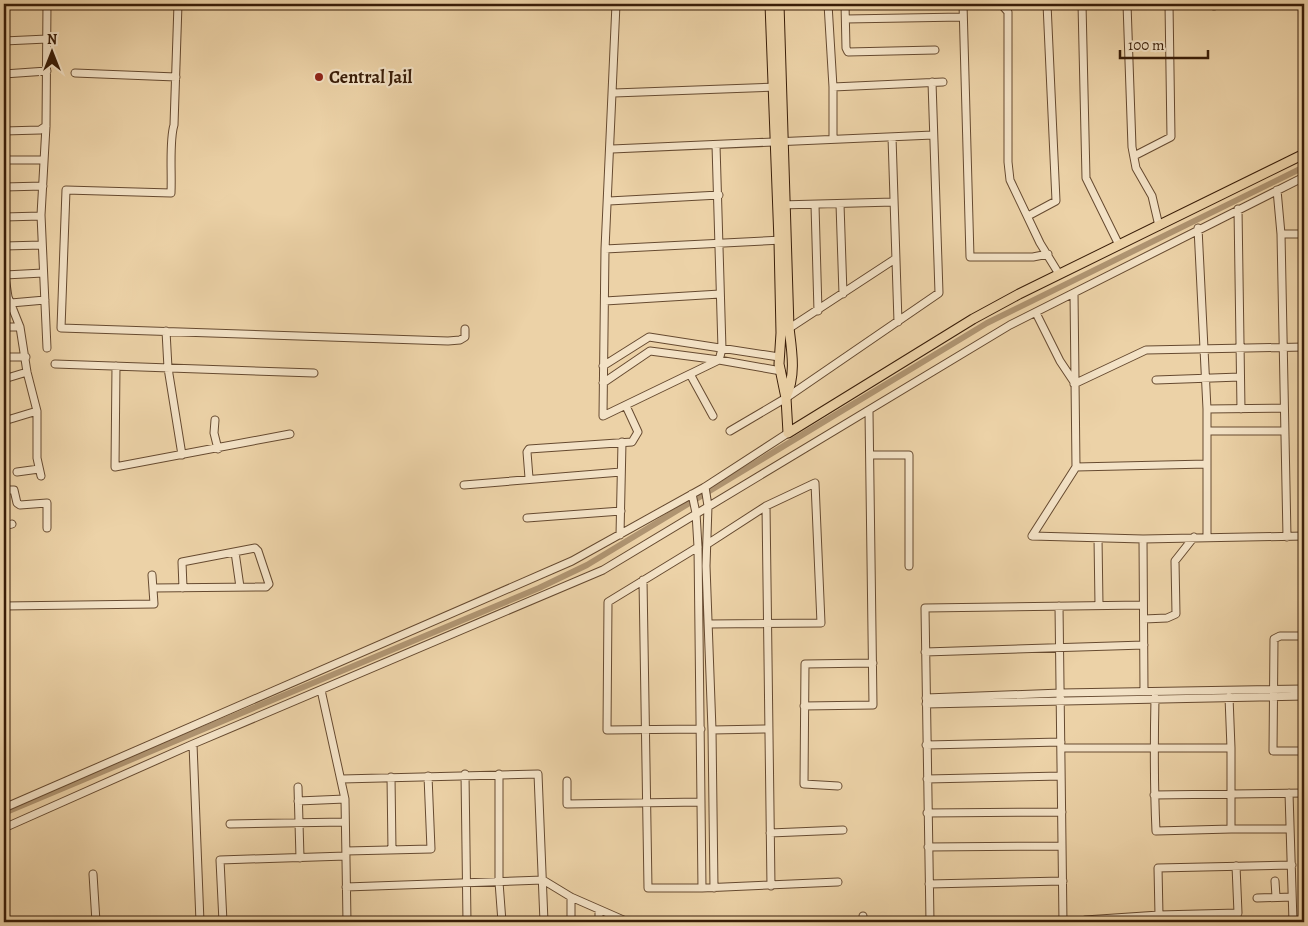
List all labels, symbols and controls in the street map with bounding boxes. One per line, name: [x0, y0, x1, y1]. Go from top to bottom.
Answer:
north arrow: [28, 28, 78, 78]
scale bar: [1120, 28, 1208, 60]
text: N: [47, 30, 57, 49]
text: 100 m: [1128, 35, 1165, 55]
place label: Central Jail: [329, 65, 413, 89]
marker: Central Jail: [313, 71, 325, 83]

